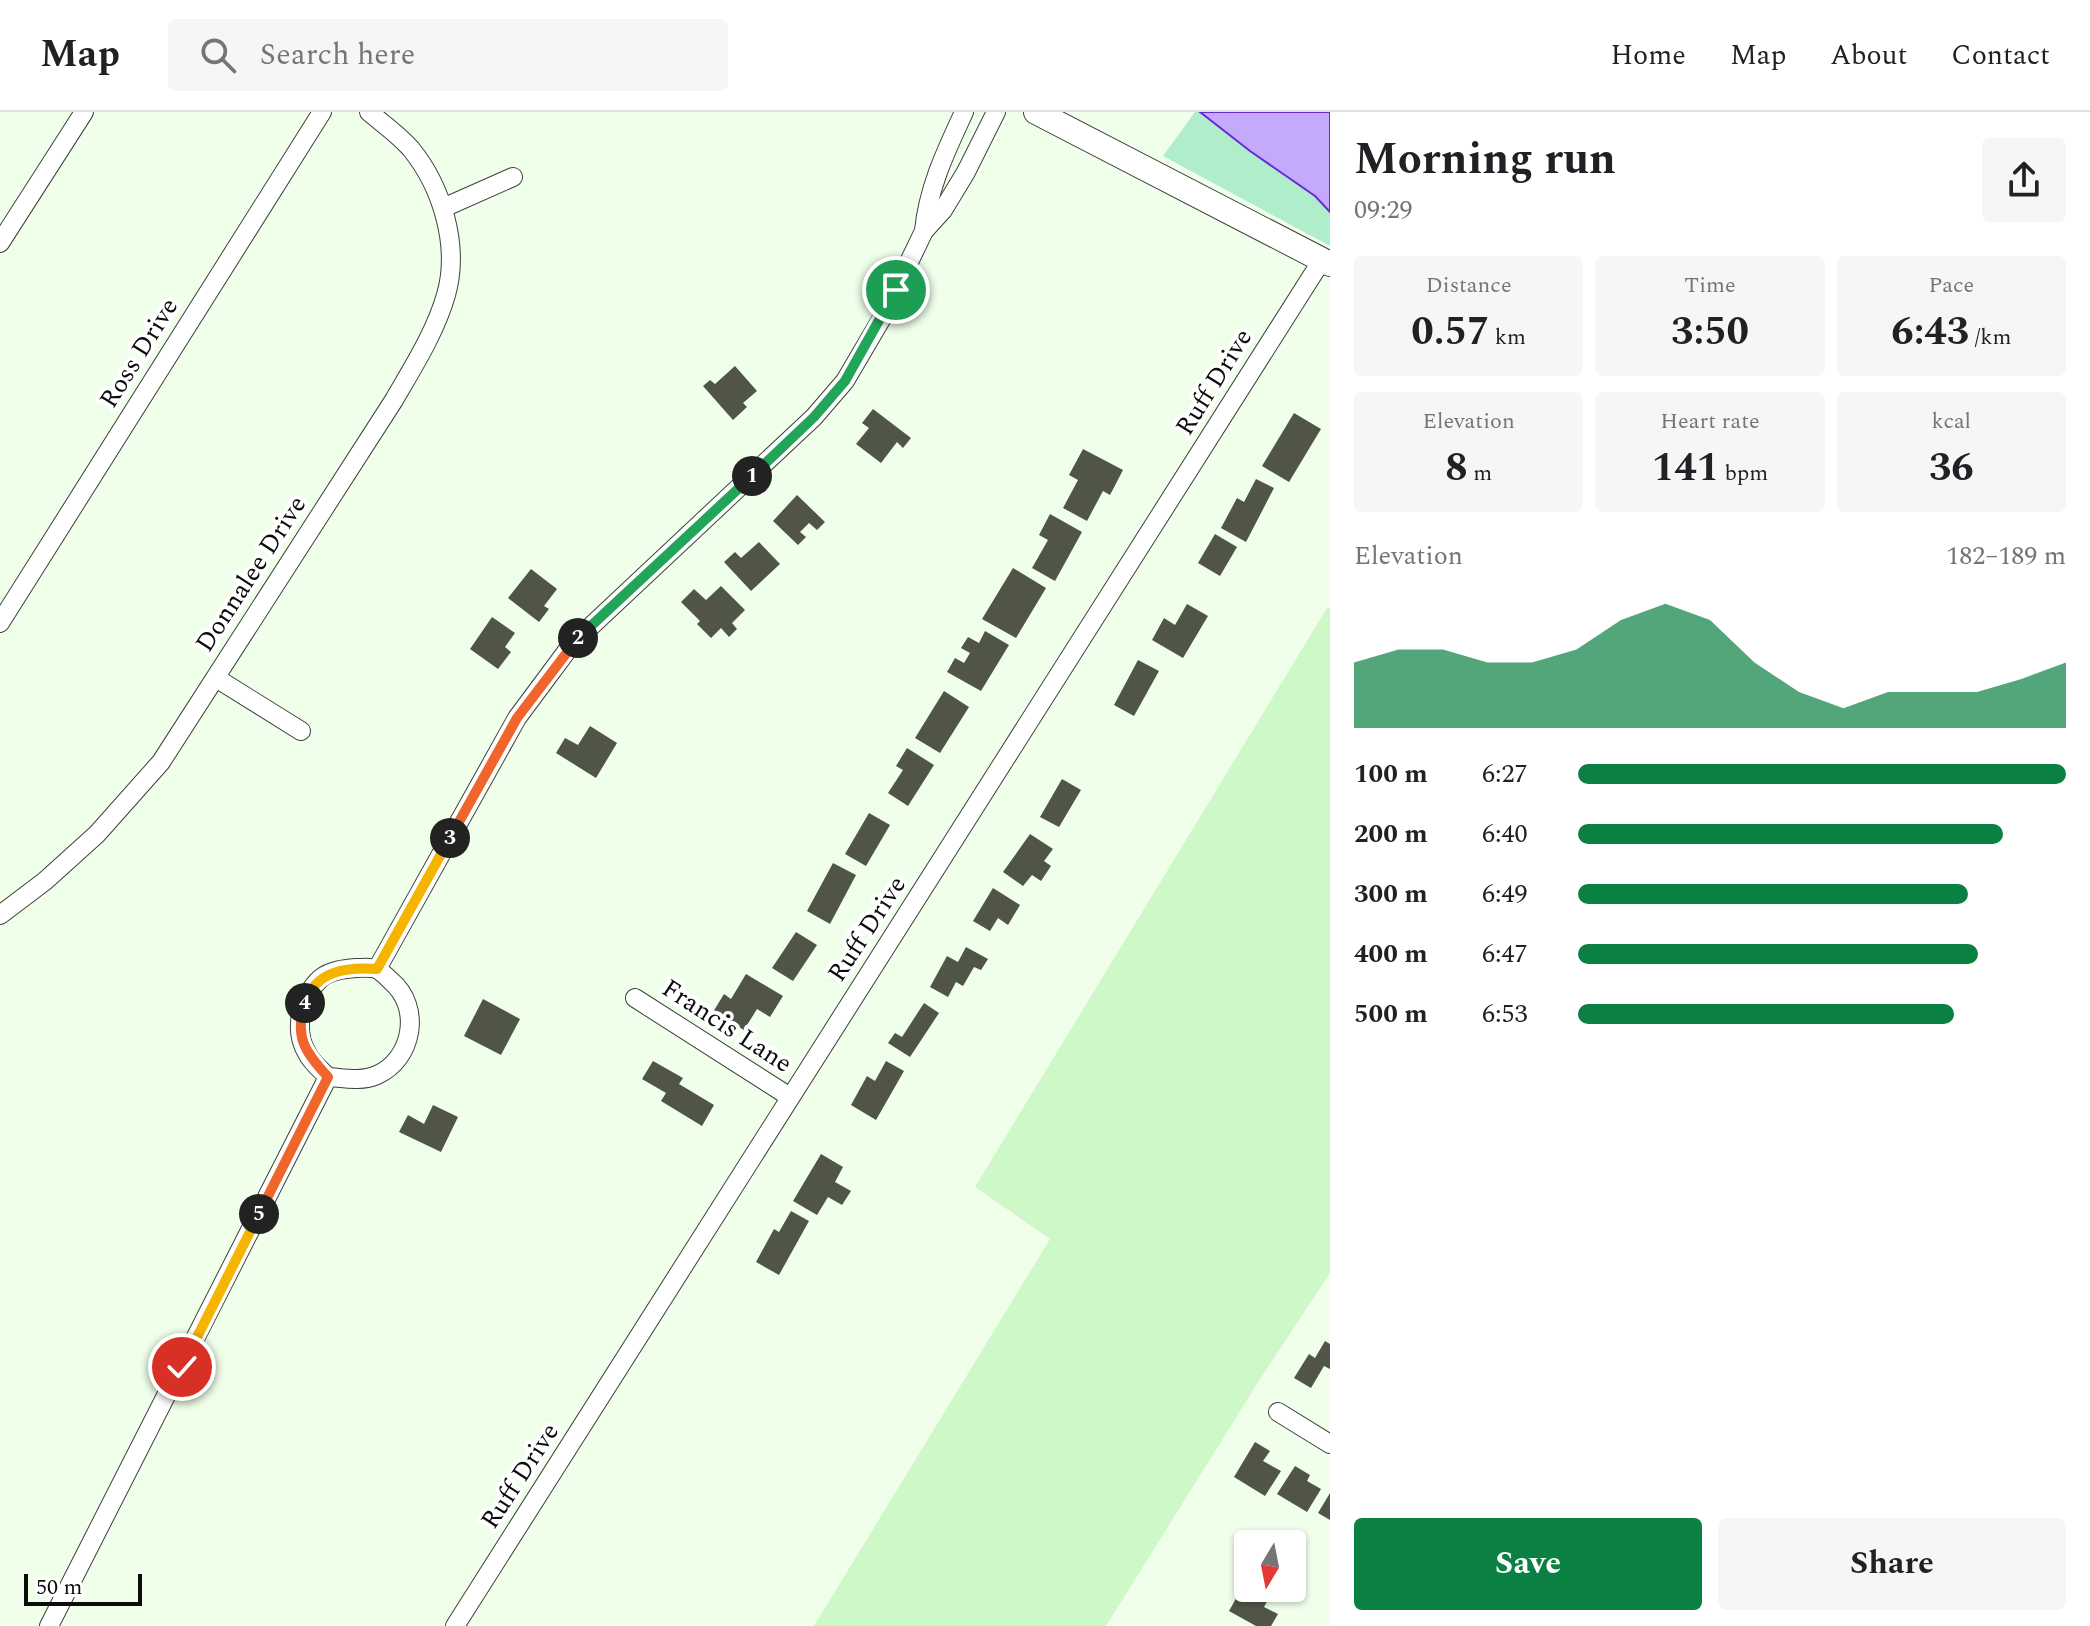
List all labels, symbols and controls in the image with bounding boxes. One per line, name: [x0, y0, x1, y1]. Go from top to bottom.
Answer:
search box: [168, 19, 728, 91]
text: Map: [40, 26, 120, 84]
text: Search here: [260, 32, 415, 78]
icon: search: [196, 33, 240, 77]
text: Home: [1610, 34, 1686, 77]
text: Map: [1730, 34, 1786, 77]
text: About: [1830, 34, 1907, 77]
text: Contact: [1951, 34, 2050, 77]
text: Morning run: [1354, 126, 1616, 193]
button: share: [1982, 138, 2066, 222]
text: 09:29: [1354, 190, 1413, 230]
pin: [862, 256, 930, 324]
icon: arrive: [874, 268, 918, 312]
text: Distance: [1426, 269, 1512, 302]
text: Time: [1684, 269, 1736, 302]
text: Pace: [1929, 269, 1974, 302]
street label: Ross Drive: [89, 290, 189, 416]
text: 0.57: [1411, 302, 1489, 363]
text: 3:50: [1671, 302, 1749, 363]
text: 6:43: [1891, 302, 1969, 363]
street label: Ruff Drive: [1165, 321, 1263, 443]
text: km: [1489, 321, 1526, 354]
text: /km: [1969, 321, 2011, 354]
text: Elevation: [1423, 405, 1515, 438]
text: Heart rate: [1660, 405, 1760, 438]
text: kcal: [1932, 405, 1971, 438]
text: 8: [1445, 438, 1468, 499]
text: 141: [1652, 438, 1719, 499]
text: 36: [1929, 438, 1974, 499]
pin: 1: [732, 456, 772, 496]
text: m: [1468, 457, 1492, 490]
text: bpm: [1719, 457, 1768, 490]
text: 1: [746, 459, 758, 492]
street label: Donnalee Drive: [185, 488, 317, 660]
text: Elevation: [1354, 536, 1463, 576]
text: 182–189 m: [1946, 536, 2066, 576]
pin: 2: [558, 618, 598, 658]
text: 2: [572, 621, 584, 654]
text: 100 m: [1354, 754, 1428, 794]
text: 6:27: [1482, 754, 1528, 794]
text: 200 m: [1354, 814, 1428, 854]
text: 6:40: [1482, 814, 1528, 854]
pin: 3: [430, 818, 470, 858]
text: 3: [444, 821, 456, 854]
street label: Ruff Drive: [818, 868, 916, 990]
text: 300 m: [1354, 874, 1428, 914]
text: 6:49: [1482, 874, 1528, 914]
text: 400 m: [1354, 934, 1428, 974]
text: 6:47: [1482, 934, 1528, 974]
street label: Francis Lane: [654, 969, 800, 1083]
pin: 4: [285, 983, 325, 1023]
text: 4: [299, 986, 311, 1019]
text: 500 m: [1354, 994, 1428, 1034]
text: 6:53: [1482, 994, 1528, 1034]
pin: 5: [239, 1194, 279, 1234]
text: 5: [253, 1197, 265, 1230]
pin: [148, 1333, 216, 1401]
icon: check: [160, 1345, 204, 1389]
street label: Ruff Drive: [471, 1415, 569, 1537]
button: Save: [1354, 1518, 1702, 1610]
button: Share: [1718, 1518, 2066, 1610]
north arrow: [1234, 1530, 1306, 1602]
map controls: [1234, 1530, 1306, 1602]
scale bar: [24, 1570, 142, 1606]
text: 50 m: [36, 1571, 82, 1604]

